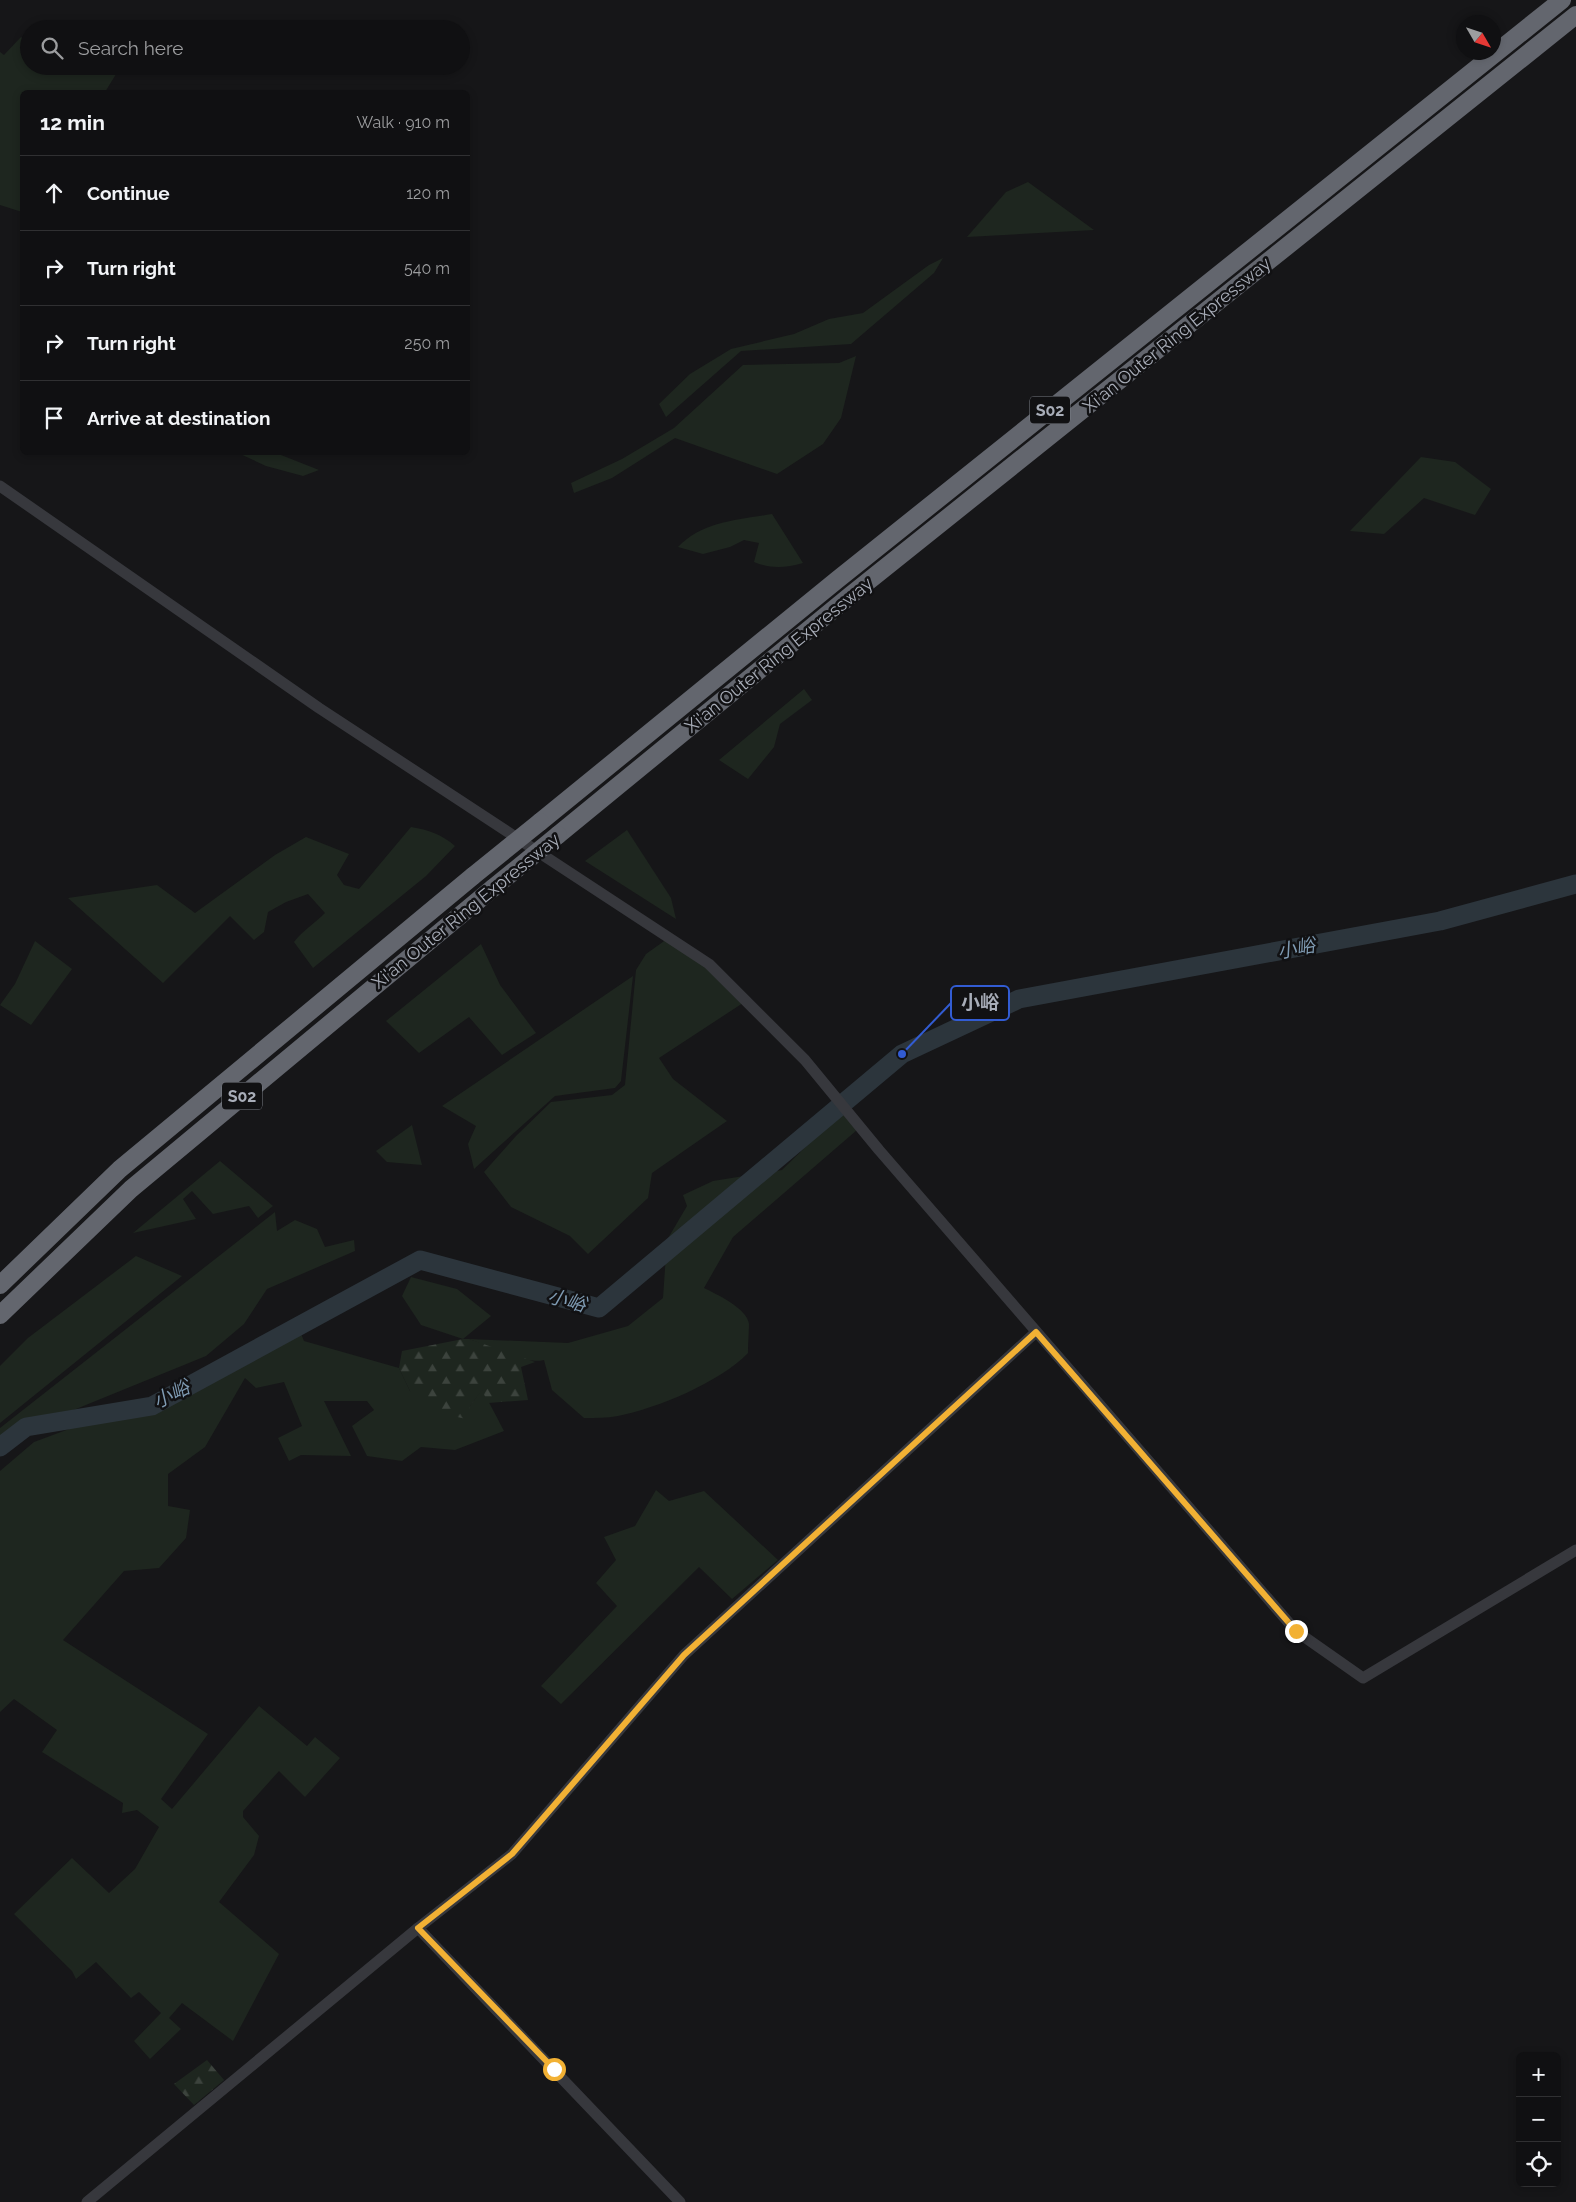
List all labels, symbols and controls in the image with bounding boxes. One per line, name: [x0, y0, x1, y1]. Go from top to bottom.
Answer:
north arrow: [1456, 15, 1501, 60]
search box: [20, 20, 470, 75]
icon: search: [38, 34, 66, 62]
text: Search here: [78, 37, 184, 59]
text: 12 min: [40, 110, 105, 135]
text: Walk · 910 m: [357, 113, 450, 132]
icon: ahead: [40, 179, 68, 207]
text: Continue: [87, 182, 170, 204]
text: 120 m: [406, 184, 450, 203]
street label: Xi'an Outer Ring Expressway: [1079, 252, 1275, 417]
icon: right: [40, 254, 68, 282]
text: Turn right: [87, 257, 176, 279]
text: 540 m: [404, 259, 450, 278]
icon: right: [40, 329, 68, 357]
text: Turn right: [87, 332, 176, 354]
text: 250 m: [404, 334, 450, 353]
road number: S02: [1030, 396, 1070, 424]
icon: arrive: [40, 404, 68, 432]
text: Arrive at destination: [87, 407, 271, 429]
street label: Xi'an Outer Ring Expressway: [681, 572, 877, 737]
street label: Xi'an Outer Ring Expressway: [368, 828, 564, 993]
water label: 小峪: [1275, 933, 1320, 962]
callout: 小峪: [951, 986, 1009, 1020]
text: 小峪: [961, 991, 1000, 1013]
road number: S02: [222, 1082, 262, 1110]
water label: 小峪: [546, 1284, 591, 1316]
water label: 小峪: [149, 1374, 196, 1412]
route end: [1285, 1620, 1308, 1643]
map controls: [1516, 2052, 1561, 2187]
button: +: [1516, 2052, 1561, 2097]
route start: [543, 2058, 566, 2081]
button: −: [1516, 2097, 1561, 2142]
button: locate: [1516, 2142, 1561, 2187]

